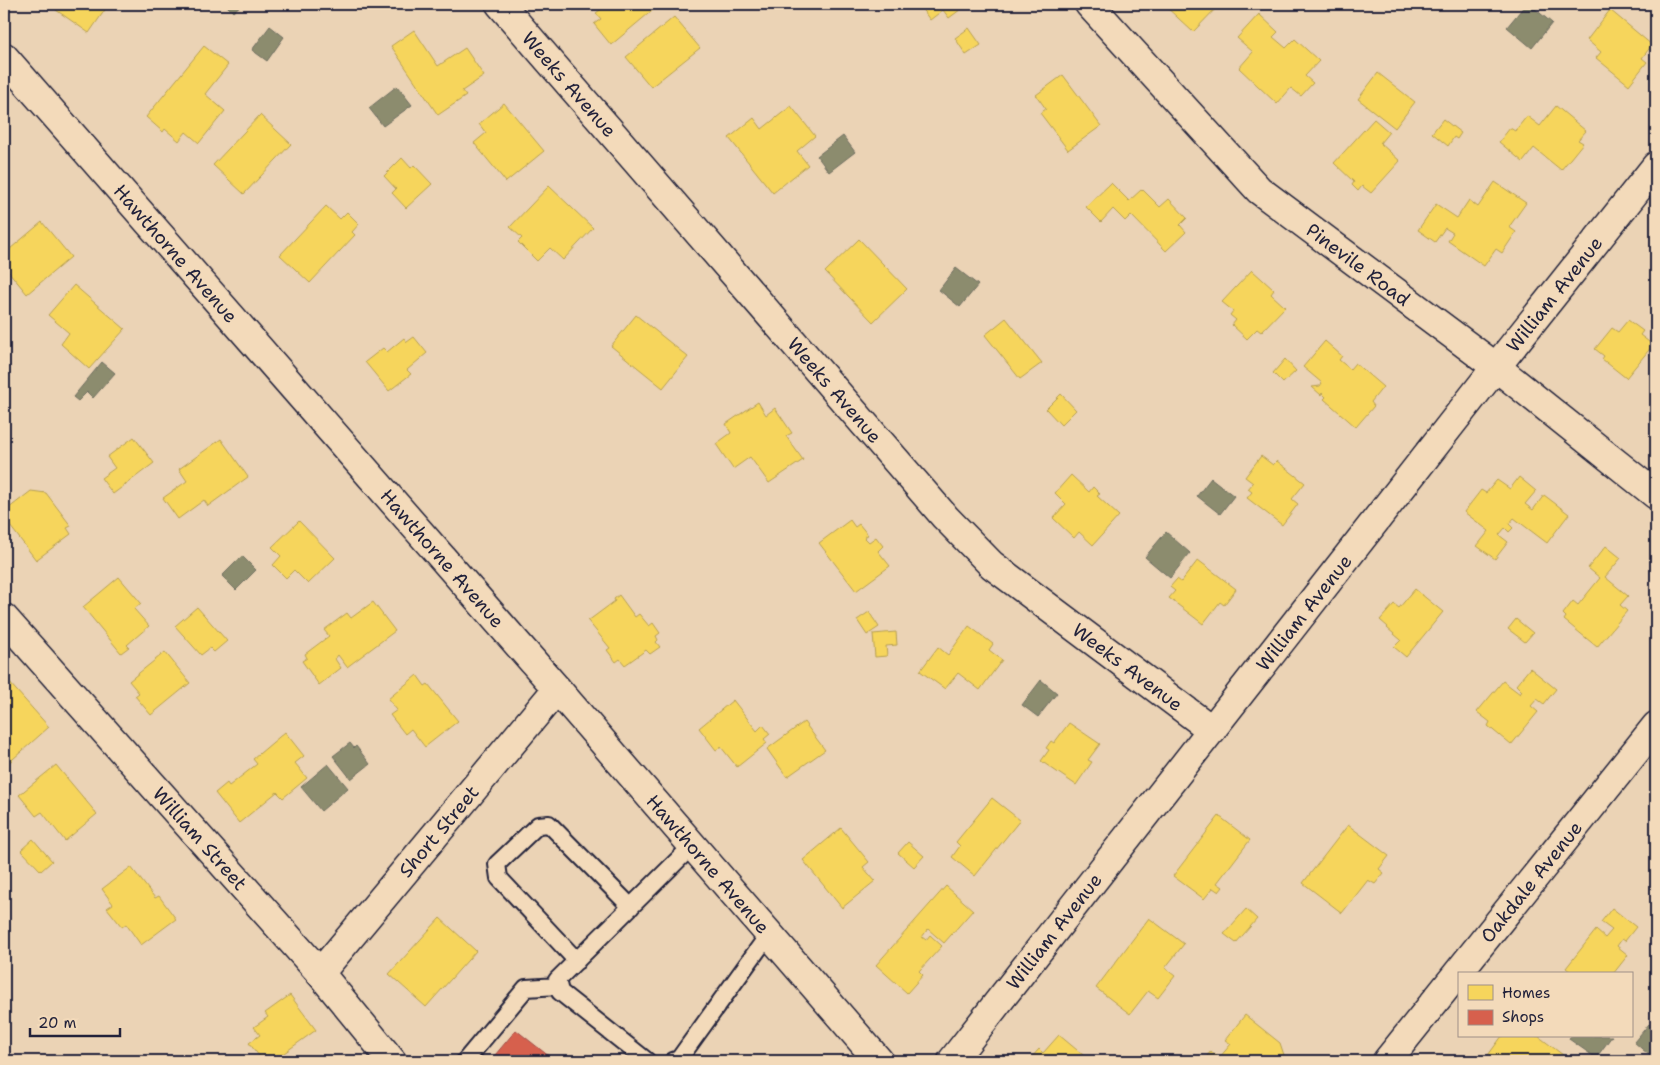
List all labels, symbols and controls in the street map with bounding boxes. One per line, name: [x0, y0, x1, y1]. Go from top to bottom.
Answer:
street label: Weeks Avenue: [517, 26, 622, 142]
street label: Hawthorne Avenue: [108, 179, 243, 328]
street label: Pinevile Road: [1301, 217, 1415, 311]
street label: William Avenue: [1500, 231, 1608, 357]
street label: Weeks Avenue: [782, 332, 888, 448]
street label: Hawthorne Avenue: [375, 484, 510, 633]
street label: William Avenue: [1250, 549, 1357, 676]
street label: Weeks Avenue: [1067, 617, 1188, 717]
street label: Short Street: [393, 780, 484, 882]
street label: William Street: [147, 781, 253, 895]
street label: Hawthorne Avenue: [641, 789, 776, 939]
street label: Oakdale Avenue: [1475, 816, 1588, 948]
street label: William Avenue: [1000, 868, 1107, 995]
legend: [1458, 972, 1632, 1038]
text: Homes: [1502, 983, 1550, 1003]
scale bar: [30, 1005, 120, 1037]
text: Shops: [1502, 1007, 1544, 1027]
text: 20 m: [38, 1013, 77, 1033]

